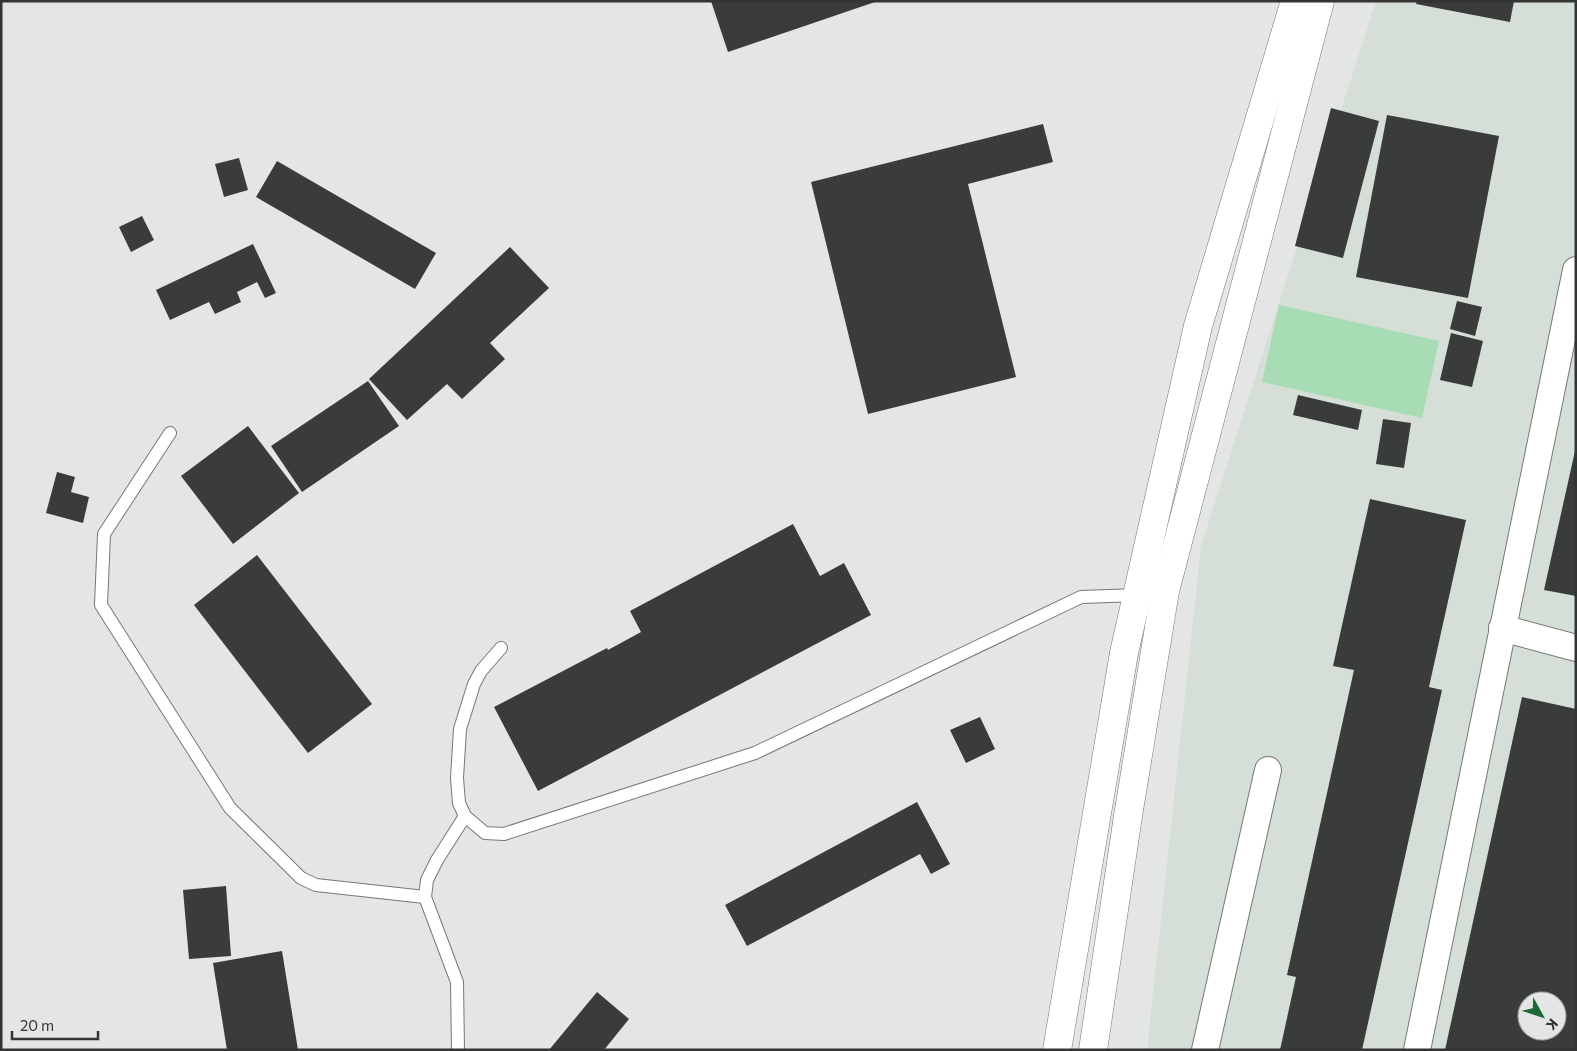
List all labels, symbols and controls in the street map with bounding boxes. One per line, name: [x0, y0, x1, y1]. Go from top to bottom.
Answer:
north arrow: [1517, 991, 1567, 1041]
scale bar: [12, 1008, 99, 1040]
text: K: [1543, 1015, 1562, 1034]
text: 20 m: [20, 1016, 54, 1034]

